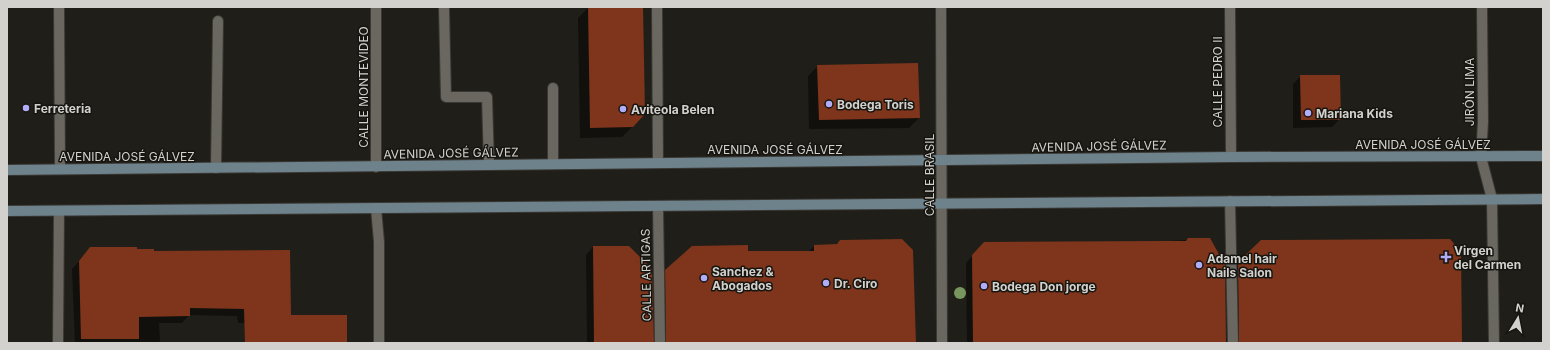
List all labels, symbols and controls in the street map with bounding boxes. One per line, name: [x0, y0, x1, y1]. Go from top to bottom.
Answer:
street label: CALLE MONTEVIDEO: [356, 26, 371, 148]
street label: CALLE PEDRO II: [1210, 36, 1225, 128]
street label: JIRÓN LIMA: [1462, 58, 1477, 126]
place label: Bodega Toris: [837, 97, 914, 112]
marker: Bodega Toris: [824, 99, 834, 109]
place label: Ferreteria: [34, 101, 91, 116]
place label: Aviteola Belen: [631, 102, 714, 117]
marker: Ferreteria: [21, 103, 31, 113]
marker: Aviteola Belen: [618, 104, 628, 114]
place label: Mariana Kids: [1316, 106, 1393, 121]
marker: Mariana Kids: [1303, 108, 1313, 118]
street label: CALLE BRASIL: [922, 134, 937, 216]
street label: AVENIDA JOSÉ GÁLVEZ: [1031, 137, 1167, 155]
street label: AVENIDA JOSÉ GÁLVEZ: [1355, 137, 1491, 152]
street label: AVENIDA JOSÉ GÁLVEZ: [707, 142, 843, 157]
street label: AVENIDA JOSÉ GÁLVEZ: [383, 144, 519, 162]
street label: AVENIDA JOSÉ GÁLVEZ: [59, 149, 195, 164]
street label: CALLE ARTIGAS: [638, 228, 654, 321]
place label: Virgen del Carmen: [1454, 243, 1521, 272]
place label: Adamel hair Nails Salon: [1207, 251, 1277, 280]
marker: Virgen del Carmen: [1441, 252, 1451, 262]
marker: Adamel hair Nails Salon: [1194, 260, 1204, 270]
place label: Sanchez & Abogados: [712, 264, 774, 293]
marker: Sanchez & Abogados: [699, 273, 709, 283]
place label: Dr. Ciro: [834, 276, 877, 291]
marker: Dr. Ciro: [821, 278, 831, 288]
place label: Bodega Don jorge: [992, 279, 1096, 294]
marker: Bodega Don jorge: [979, 281, 989, 291]
north arrow: [1498, 298, 1538, 338]
text: N: [1514, 301, 1525, 316]

